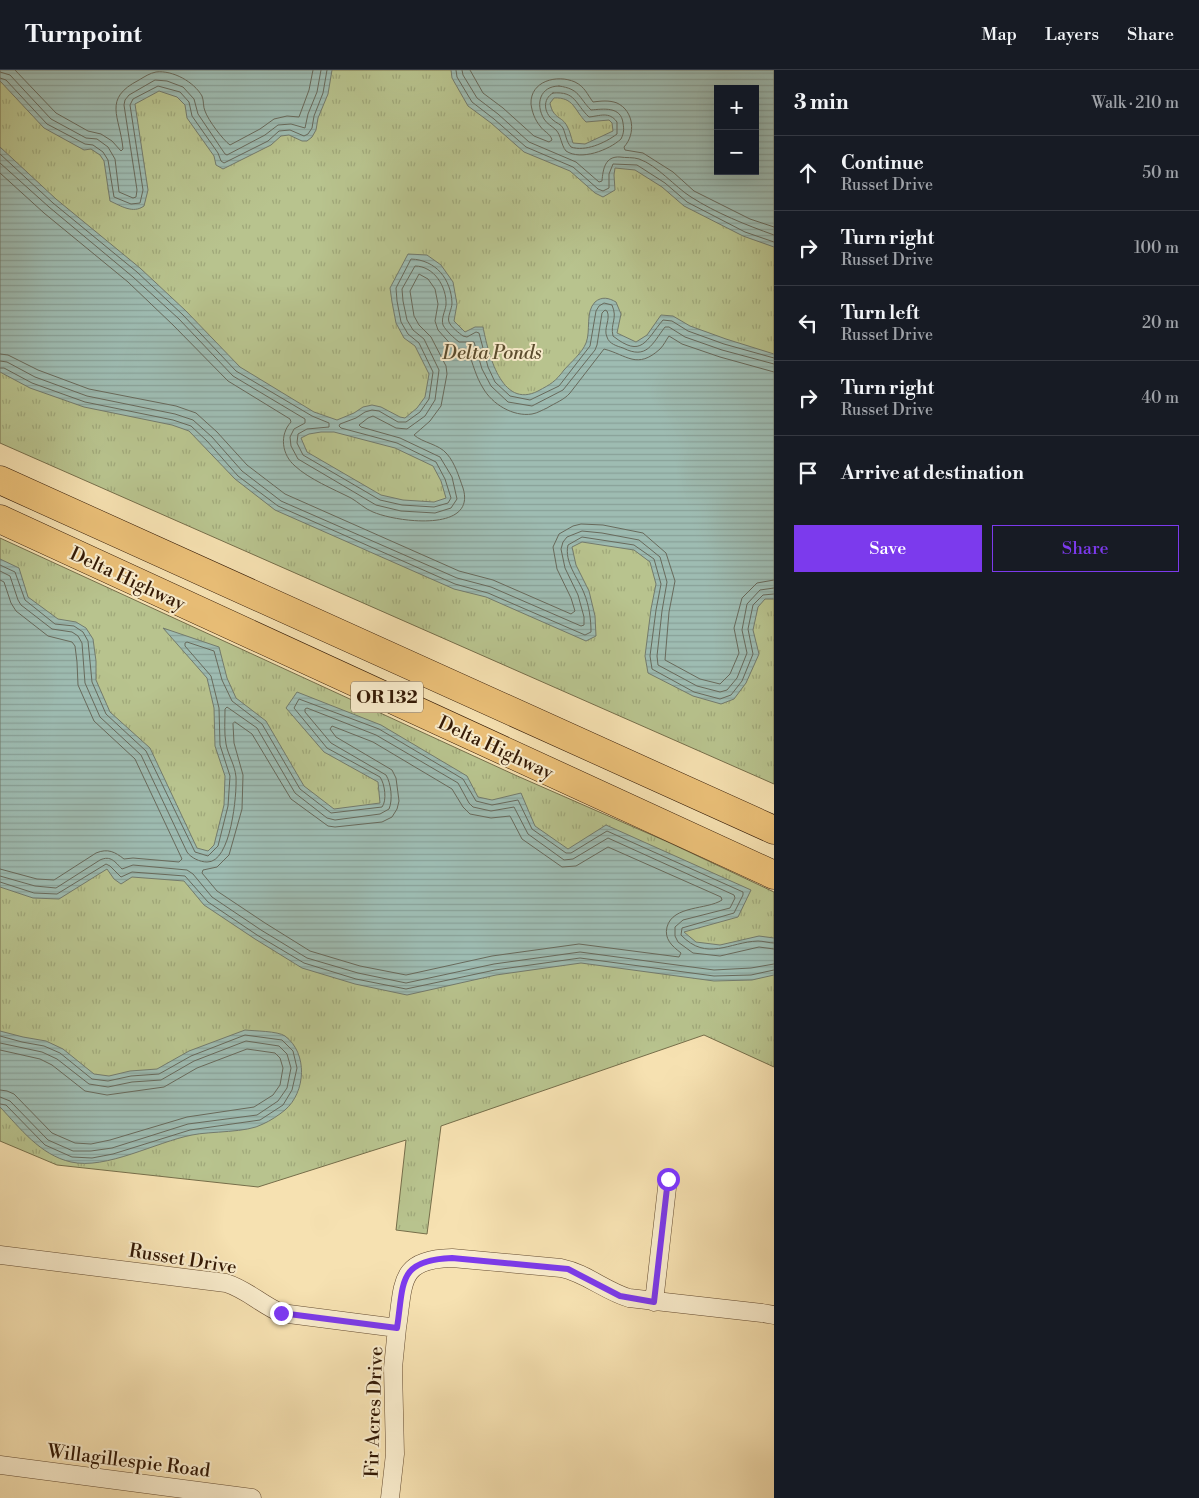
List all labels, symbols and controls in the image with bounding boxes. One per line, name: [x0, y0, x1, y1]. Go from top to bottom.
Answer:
text: Turnpoint: [25, 20, 142, 50]
text: Map: [982, 23, 1017, 46]
text: Layers: [1045, 23, 1099, 46]
text: Share: [1127, 23, 1174, 46]
map controls: [714, 85, 759, 175]
button: +: [714, 85, 759, 130]
text: 3 min: [794, 90, 849, 116]
text: Walk · 210 m: [1091, 93, 1179, 113]
button: −: [714, 130, 759, 175]
text: Continue: [841, 151, 924, 175]
icon: ahead: [794, 159, 822, 187]
text: 50 m: [1142, 163, 1179, 183]
text: Russet Drive: [841, 175, 933, 195]
text: Turn right: [841, 226, 934, 250]
icon: right: [794, 234, 822, 262]
text: 100 m: [1134, 238, 1179, 258]
text: Russet Drive: [841, 250, 933, 270]
text: Turn left: [841, 301, 920, 325]
icon: left: [794, 309, 822, 337]
text: 20 m: [1142, 313, 1179, 333]
text: Russet Drive: [841, 325, 933, 345]
park label: Delta Ponds: [441, 341, 542, 365]
text: Turn right: [841, 376, 934, 400]
icon: right: [794, 384, 822, 412]
text: 40 m: [1142, 388, 1179, 408]
text: Russet Drive: [841, 400, 933, 420]
icon: arrive: [794, 459, 822, 487]
text: Arrive at destination: [841, 461, 1024, 485]
button: Save: [794, 525, 982, 572]
button: Share: [992, 525, 1179, 572]
street label: Delta Highway: [66, 542, 190, 617]
road number: OR 132: [351, 682, 423, 712]
street label: Delta Highway: [434, 711, 558, 786]
route start: [657, 1168, 680, 1191]
street label: Russet Drive: [127, 1239, 239, 1279]
route end: [270, 1302, 293, 1325]
street label: Fir Acres Drive: [360, 1346, 388, 1478]
street label: Willagillespie Road: [45, 1439, 212, 1483]

